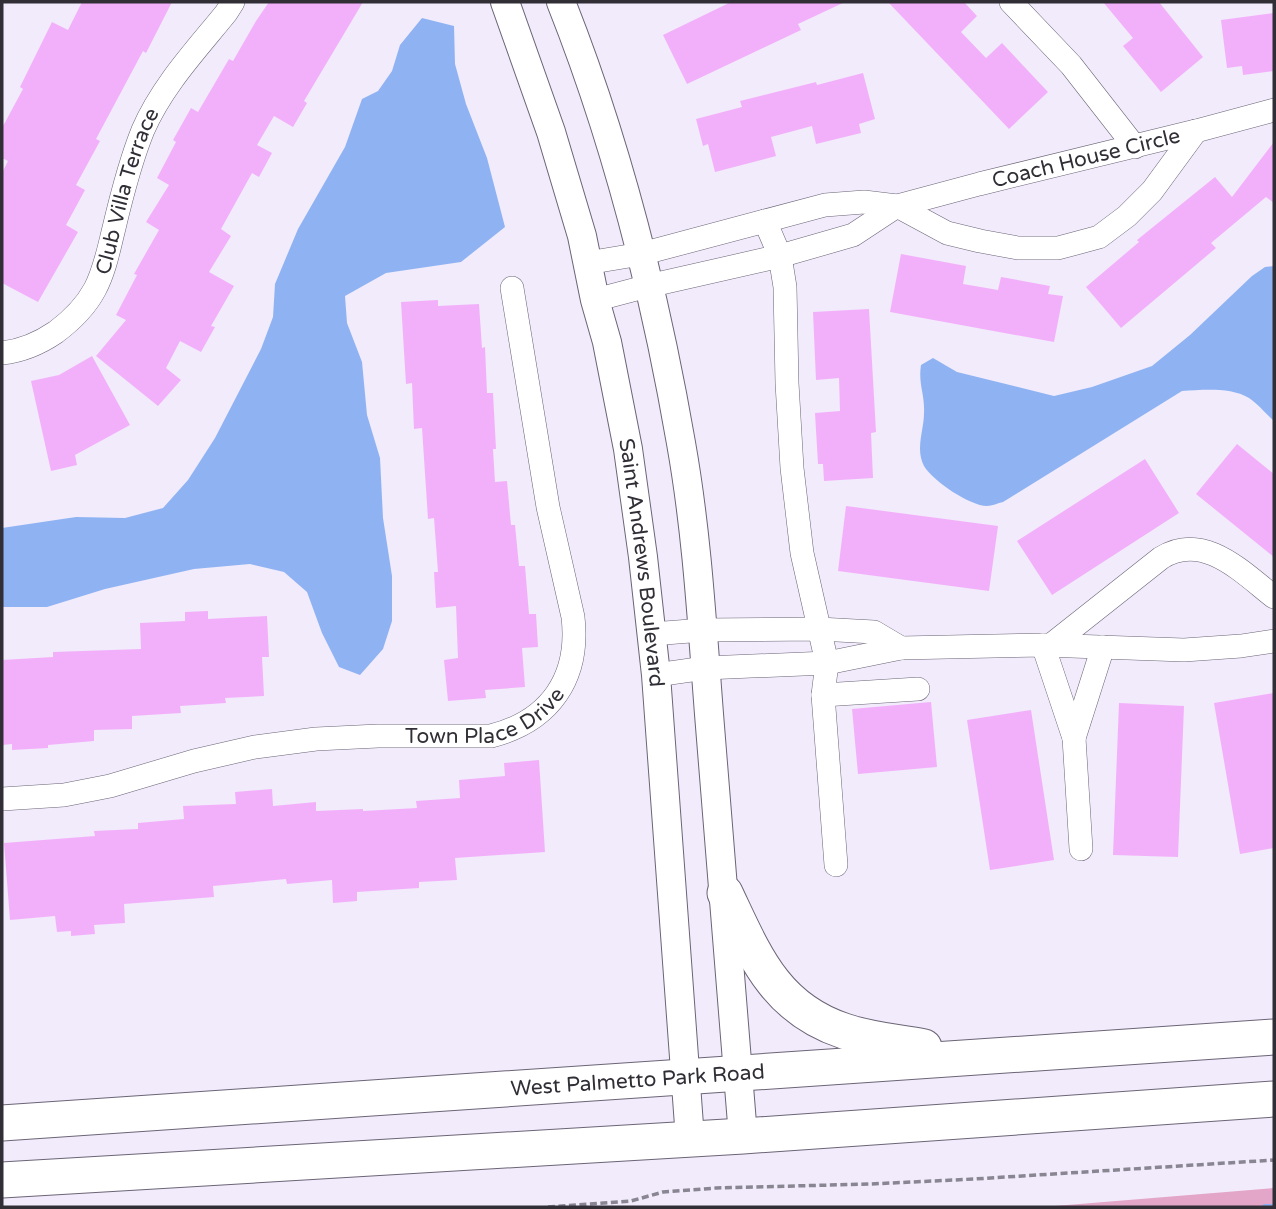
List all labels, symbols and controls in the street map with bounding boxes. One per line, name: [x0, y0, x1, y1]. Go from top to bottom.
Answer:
street label: Club Villa Terrace: [90, 104, 165, 278]
street label: Coach House Circle: [990, 123, 1183, 193]
street label: Saint Andrews Boulevard: [613, 436, 669, 688]
street label: Town Place Drive: [405, 683, 570, 749]
street label: West Palmetto Park Road: [510, 1059, 766, 1102]

